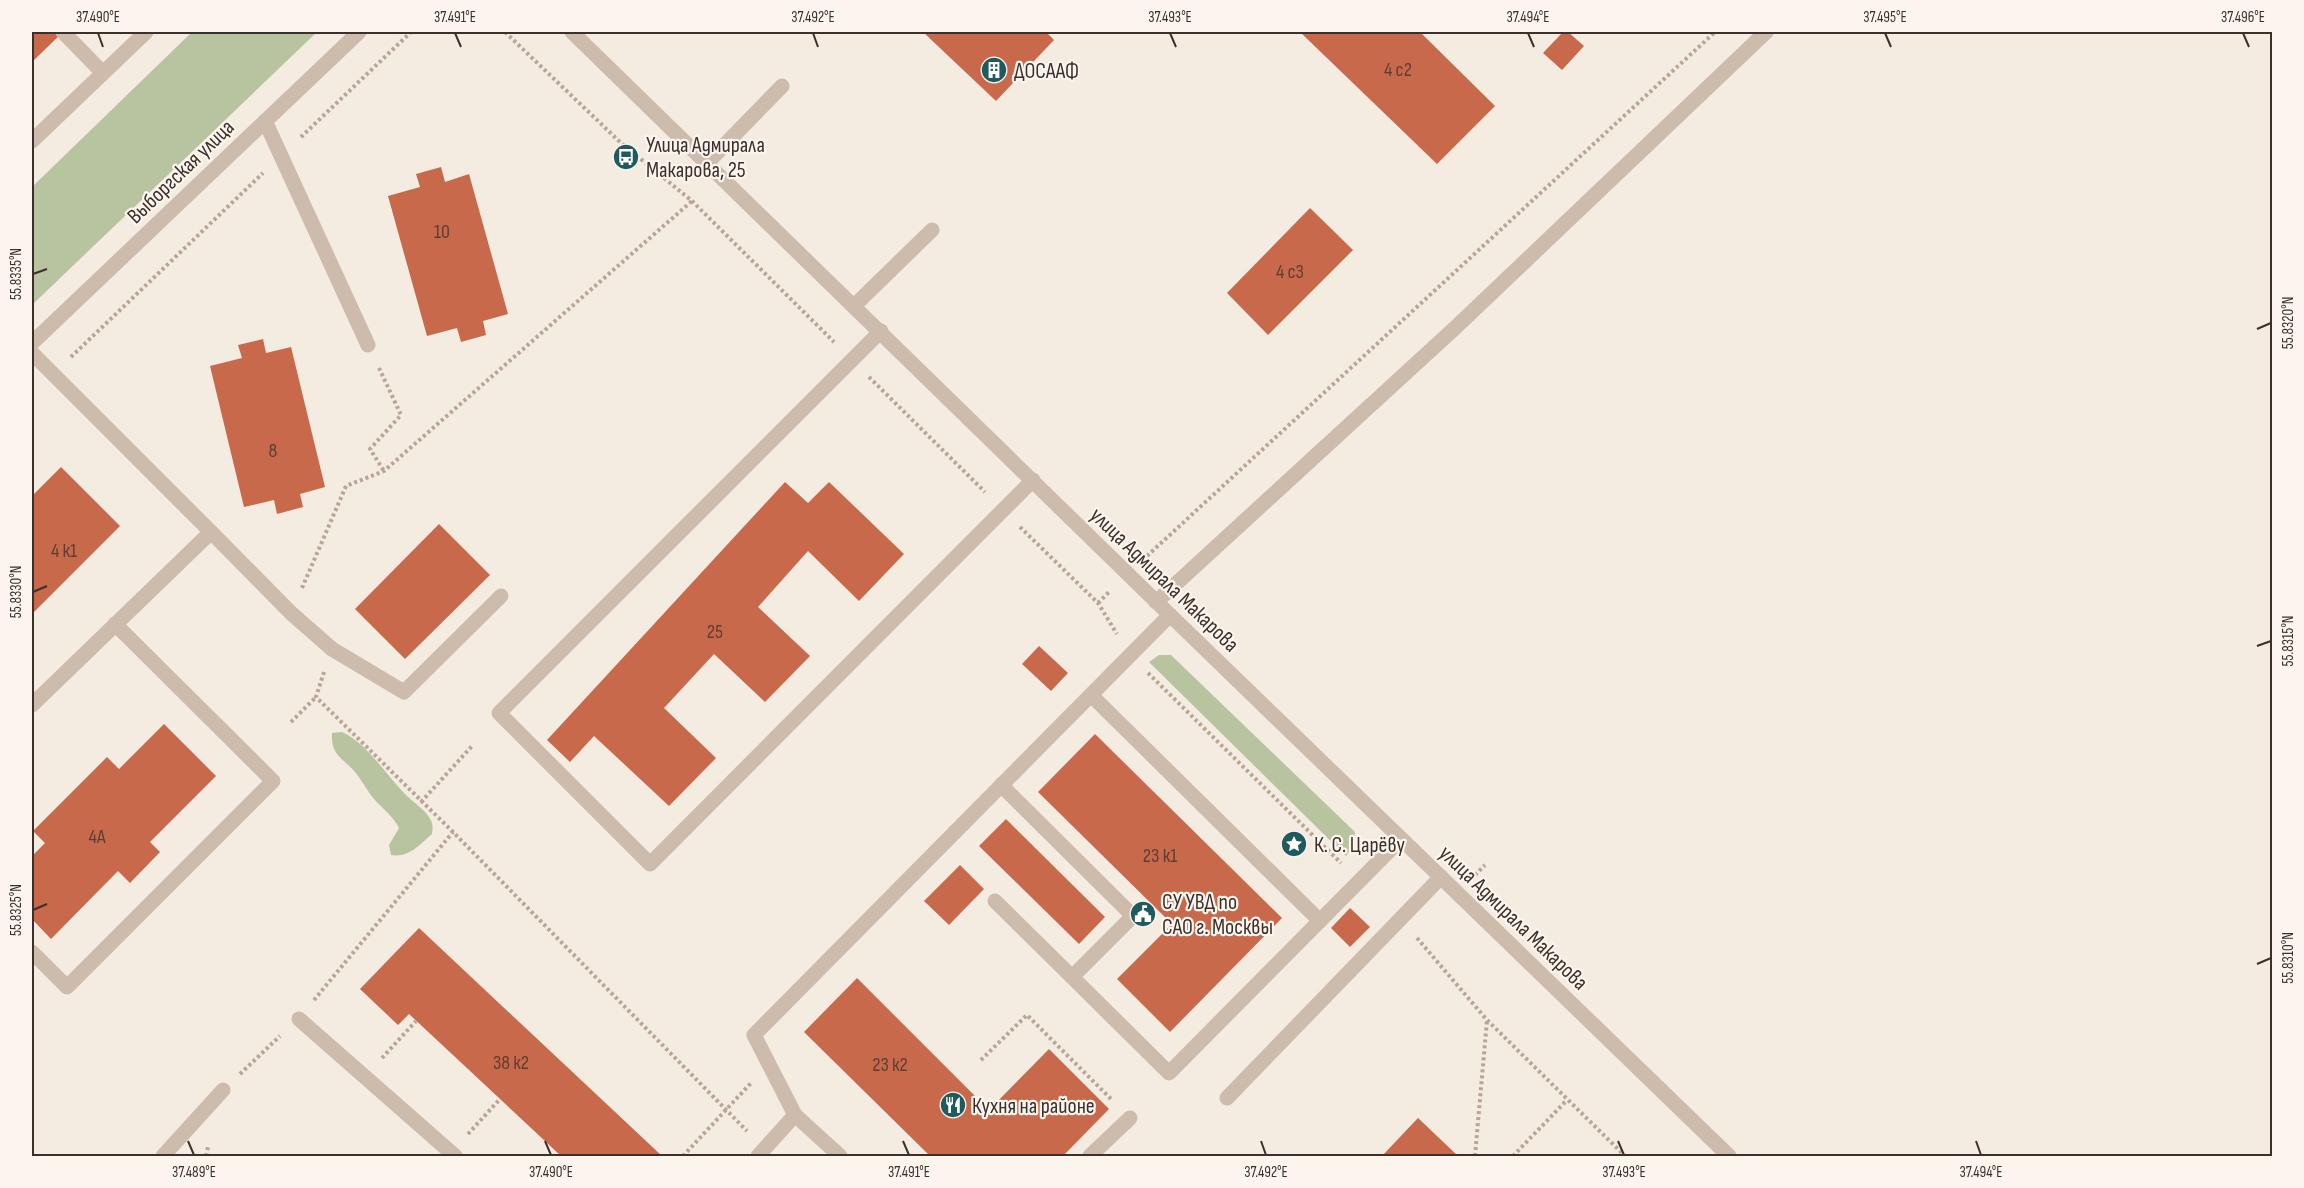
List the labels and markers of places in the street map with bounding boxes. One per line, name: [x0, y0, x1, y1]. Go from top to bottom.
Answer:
building icon: ДОСААФ: [979, 55, 1009, 85]
place label: ДОСААФ: [1014, 58, 1079, 85]
place label: Улица Адмирала Макарова, 25: [646, 132, 765, 184]
bus stop icon: Улица Адмирала Макарова, 25: [611, 142, 641, 172]
place icon: К. С. Царёву: [1279, 829, 1309, 859]
place label: К. С. Царёву: [1314, 832, 1406, 859]
place label: СУ УВД по САО г. Москвы: [1162, 889, 1273, 941]
public building icon: СУ УВД по САО г. Москвы: [1128, 899, 1158, 929]
restaurant icon: Кухня на районе: [938, 1090, 968, 1120]
place label: Кухня на районе: [972, 1093, 1095, 1120]

